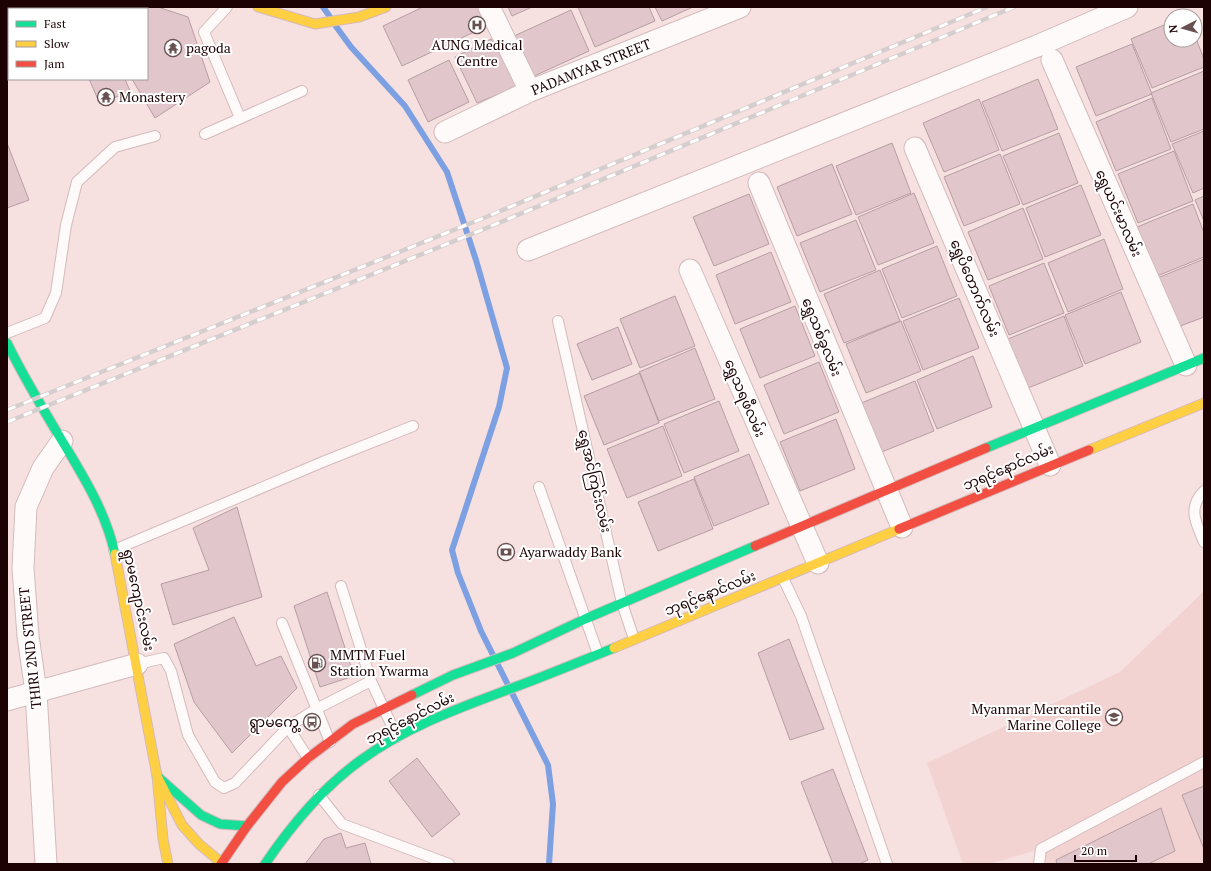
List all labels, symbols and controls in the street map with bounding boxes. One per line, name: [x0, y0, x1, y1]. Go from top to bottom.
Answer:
legend: [8, 8, 148, 80]
north arrow: [1163, 8, 1203, 48]
hospital icon: AUNG Medical Centre: [467, 15, 487, 35]
text: Fast: [44, 16, 67, 31]
text: N: [1166, 24, 1180, 34]
street label: PADAMYAR STREET: [528, 34, 654, 99]
place label: AUNG Medical Centre: [431, 35, 523, 70]
text: Slow: [44, 36, 70, 51]
temple icon: pagoda: [163, 38, 183, 58]
place label: pagoda: [186, 38, 231, 57]
text: Jam: [44, 56, 65, 71]
temple icon: Monastery: [96, 87, 116, 107]
place label: Monastery: [119, 87, 186, 106]
street label: ရွှေယင်းမာလမ်း: [1089, 166, 1147, 261]
street label: ရွှေပိတောက်လမ်း: [944, 236, 1005, 341]
street label: ရွှေသစ်ခွလမ်း: [795, 295, 847, 380]
street label: ရွှေသရဖီလမ်း: [718, 356, 770, 441]
street label: ရွှေအင်ကြင်းလမ်း: [571, 427, 617, 535]
street label: ဘုရင့်နောင်လမ်း: [960, 439, 1057, 497]
bank icon: Ayarwaddy Bank: [496, 542, 516, 562]
place label: Ayarwaddy Bank: [519, 542, 622, 561]
street label: ရွာမကျောင်းလမ်း: [116, 547, 160, 653]
street label: ဘုရင့်နောင်လမ်း: [661, 566, 759, 622]
street label: THIRI 2ND STREET: [14, 586, 45, 710]
place label: MMTM Fuel Station Ywarma: [330, 645, 429, 680]
fuel station icon: MMTM Fuel Station Ywarma: [307, 653, 327, 673]
street label: ဘုရင့်နောင်လမ်း: [362, 687, 459, 751]
place label: Myanmar Mercantile Marine College: [971, 699, 1101, 734]
school or university icon: Myanmar Mercantile Marine College: [1104, 707, 1124, 727]
place label: ရွာမကွေ့: [249, 712, 301, 734]
bus stop icon: ရွာမကွေ့: [302, 712, 322, 732]
scale bar: [1075, 837, 1136, 863]
text: 20 m: [1081, 843, 1108, 858]

